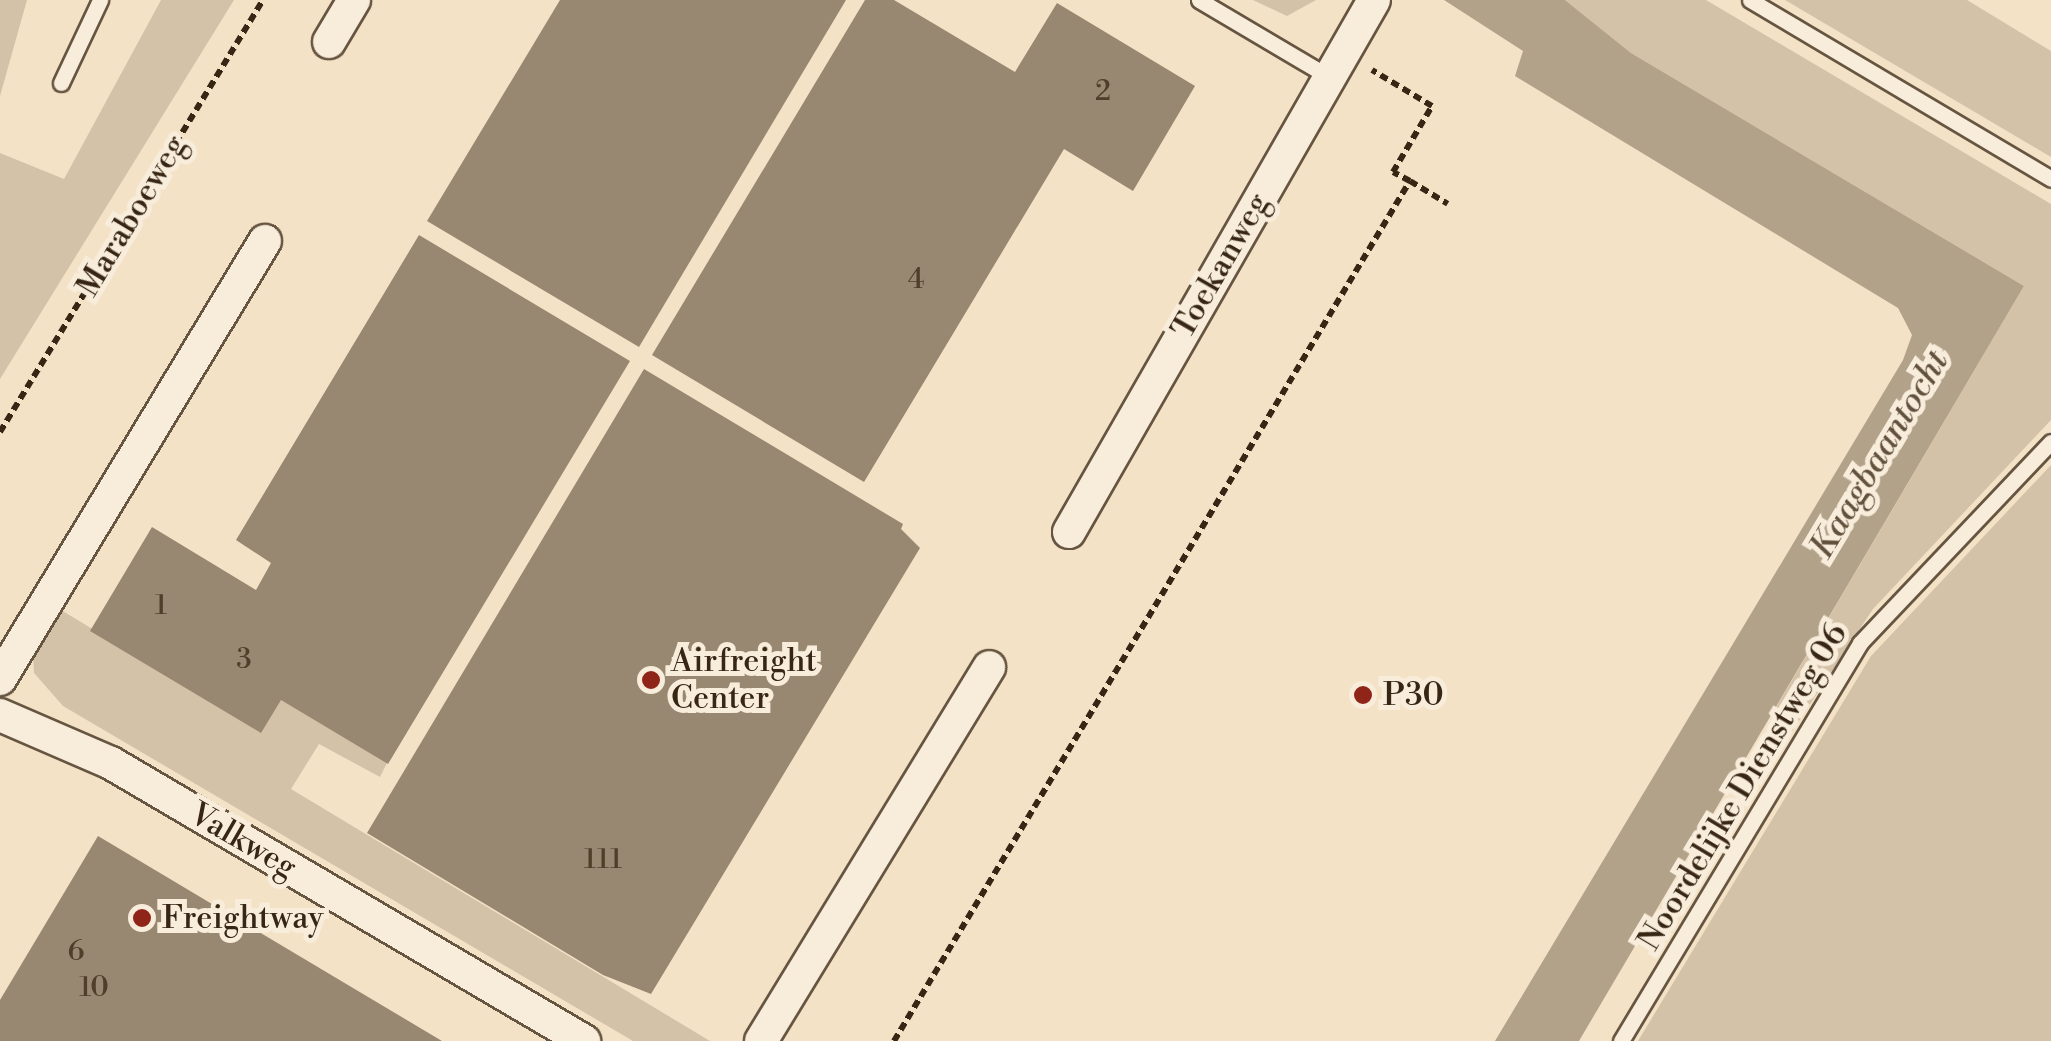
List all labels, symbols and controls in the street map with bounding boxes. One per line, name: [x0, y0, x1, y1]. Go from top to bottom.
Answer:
house number: 2: [1095, 75, 1111, 109]
street label: Maraboeweg: [69, 128, 195, 304]
street label: Toekanweg: [1164, 187, 1278, 345]
house number: 4: [908, 263, 924, 297]
water label: Kaagbaantocht: [1801, 343, 1959, 567]
house number: 1: [155, 589, 167, 623]
street label: Noordelijke Dienstweg 06: [1630, 617, 1856, 957]
house number: 3: [236, 643, 252, 677]
place label: Airfreight Center: [671, 643, 817, 718]
marker: Airfreight Center: [640, 669, 662, 691]
place label: P30: [1383, 676, 1444, 714]
marker: P30: [1352, 684, 1374, 706]
street label: Valkweg: [183, 795, 303, 887]
house number: 111: [584, 843, 622, 877]
place label: Freightway: [162, 899, 324, 937]
marker: Freightway: [131, 907, 153, 929]
house number: 6: [68, 935, 84, 969]
house number: 10: [79, 971, 109, 1005]

